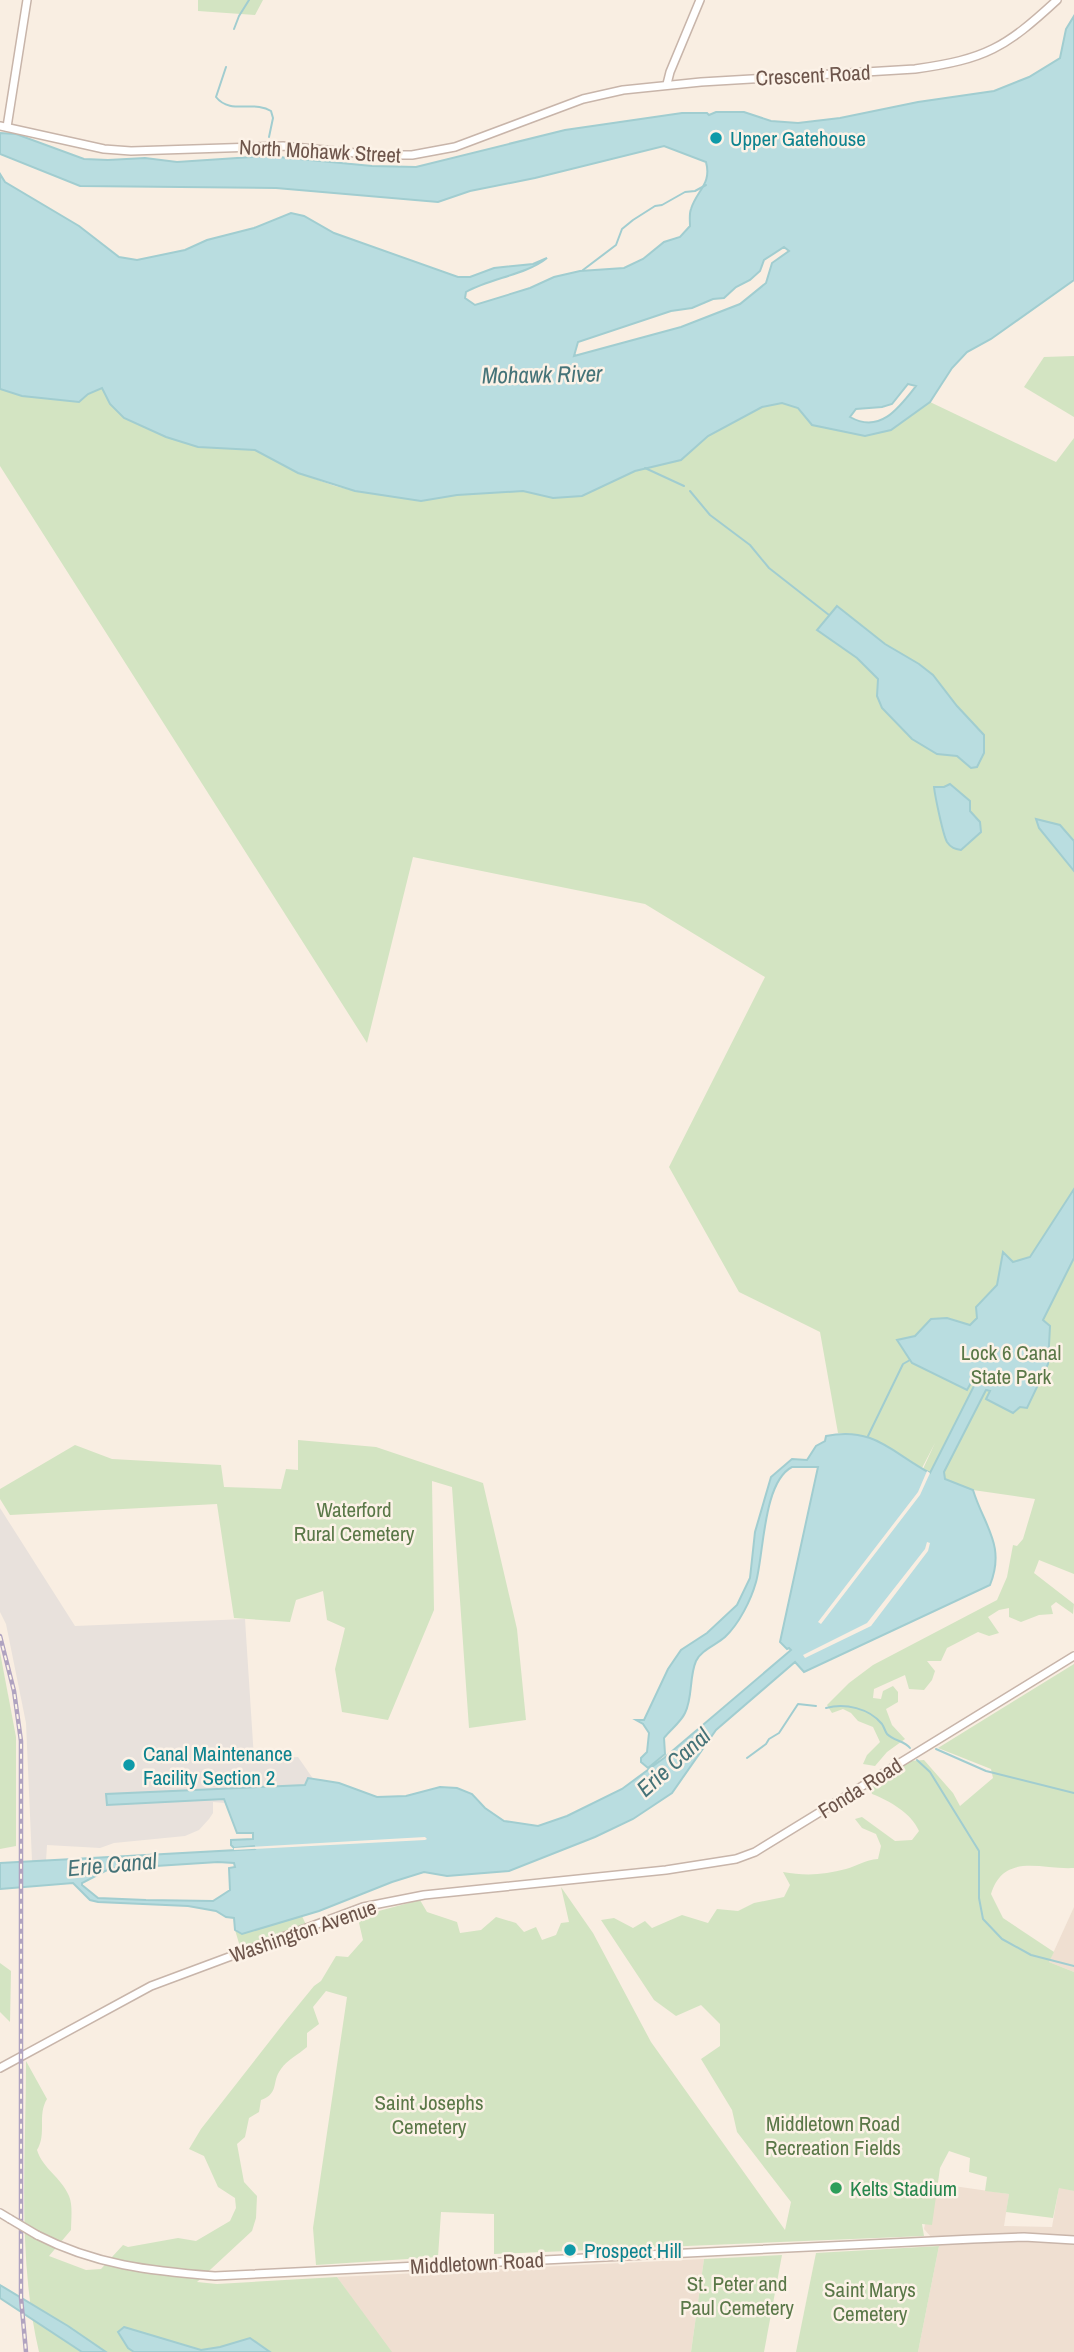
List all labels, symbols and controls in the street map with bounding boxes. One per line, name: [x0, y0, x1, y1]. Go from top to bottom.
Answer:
street label: Crescent Road: [755, 58, 871, 92]
place label: Upper Gatehouse: [730, 124, 866, 153]
marker: Upper Gatehouse: [708, 130, 724, 146]
street label: North Mohawk Street: [238, 132, 402, 170]
water label: Mohawk River: [481, 357, 603, 391]
park label: Lock 6 Canal State Park: [961, 1338, 1061, 1391]
park label: Waterford Rural Cemetery: [294, 1495, 415, 1548]
water label: Erie Canal: [630, 1720, 717, 1803]
place label: Canal Maintenance Facility Section 2: [143, 1739, 292, 1792]
street label: Fonda Road: [812, 1751, 908, 1825]
marker: Canal Maintenance Facility Section 2: [121, 1757, 137, 1773]
water label: Erie Canal: [66, 1845, 159, 1883]
street label: Washington Avenue: [226, 1892, 380, 1970]
park label: Saint Josephs Cemetery: [374, 2088, 484, 2141]
park label: Middletown Road Recreation Fields: [765, 2109, 901, 2162]
place label: Kelts Stadium: [850, 2174, 957, 2203]
marker: Kelts Stadium: [828, 2180, 844, 2196]
place label: Prospect Hill: [584, 2236, 682, 2265]
marker: Prospect Hill: [562, 2242, 578, 2258]
street label: Middletown Road: [409, 2245, 545, 2281]
park label: St. Peter and Paul Cemetery: [680, 2269, 794, 2322]
park label: Saint Marys Cemetery: [824, 2275, 916, 2328]

